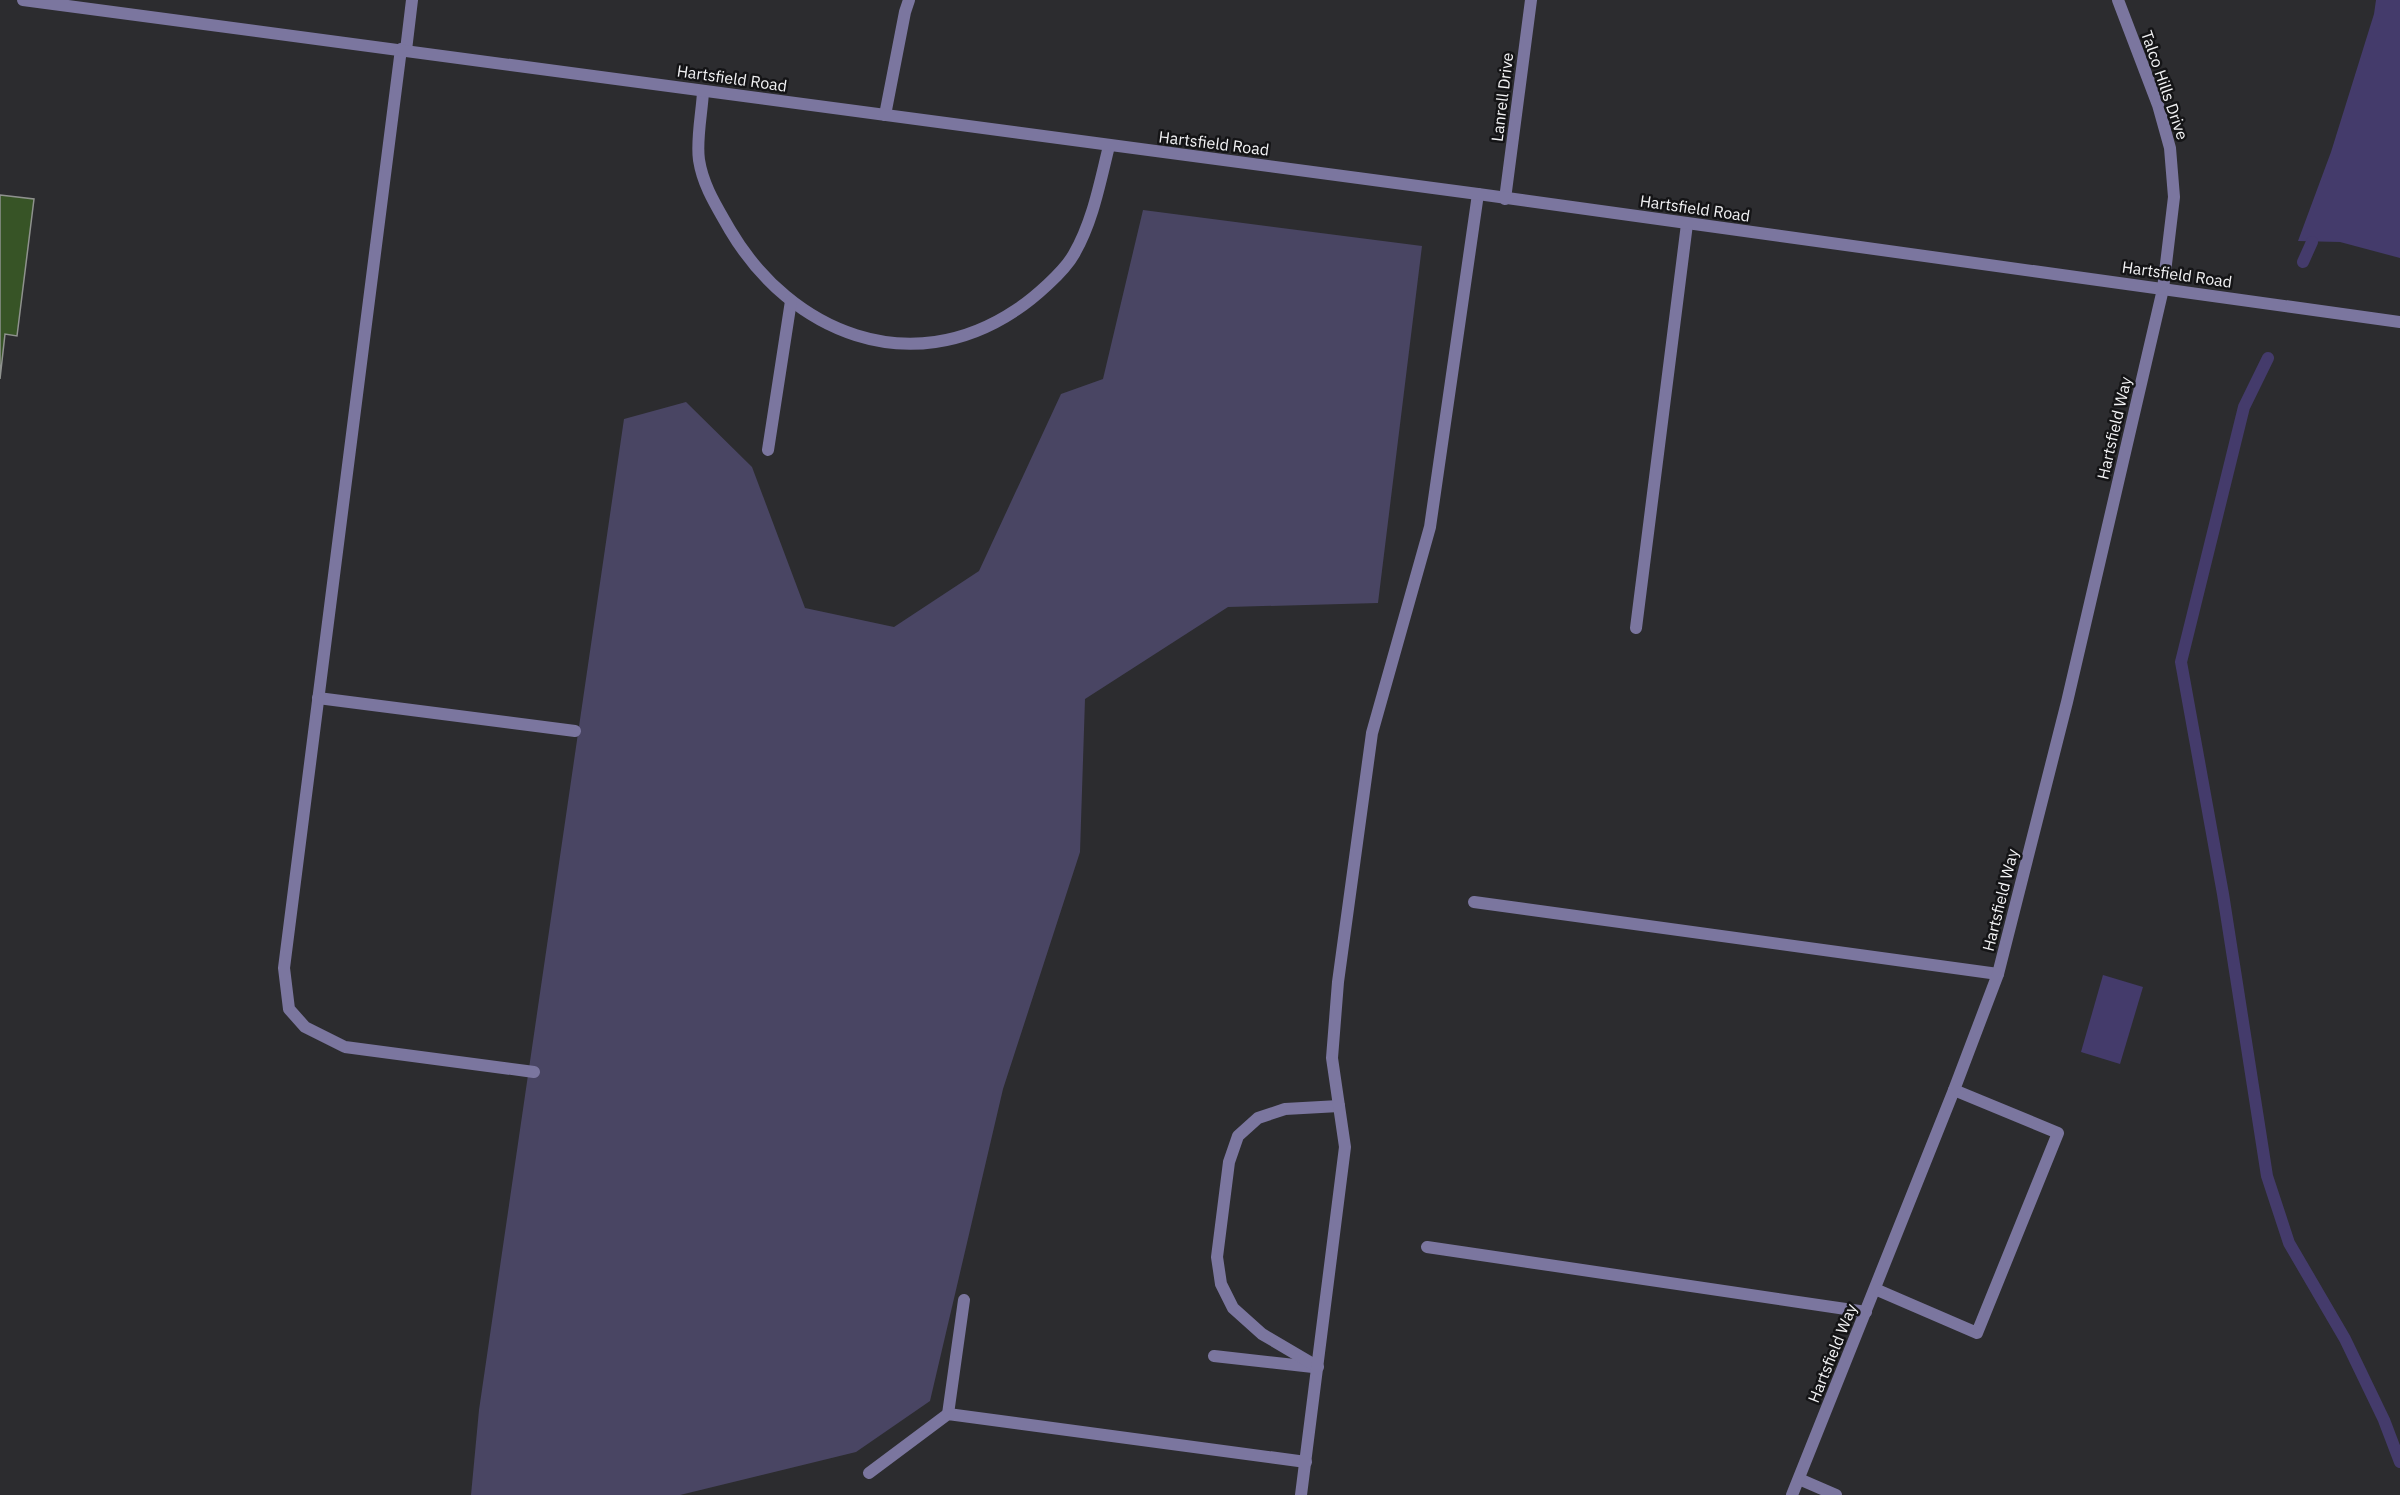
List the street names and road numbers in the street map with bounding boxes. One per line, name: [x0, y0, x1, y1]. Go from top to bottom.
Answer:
street label: Talco Hills Drive: [2137, 28, 2193, 142]
street label: Lanrell Drive: [1487, 51, 1517, 143]
street label: Hartsfield Road: [676, 60, 788, 96]
street label: Hartsfield Road: [1158, 126, 1270, 160]
street label: Hartsfield Road: [1639, 190, 1751, 226]
street label: Hartsfield Road: [2121, 256, 2233, 292]
street label: Hartsfield Way: [2092, 375, 2136, 481]
street label: Hartsfield Way: [1978, 847, 2022, 953]
street label: Hartsfield Way: [1803, 1301, 1861, 1405]

